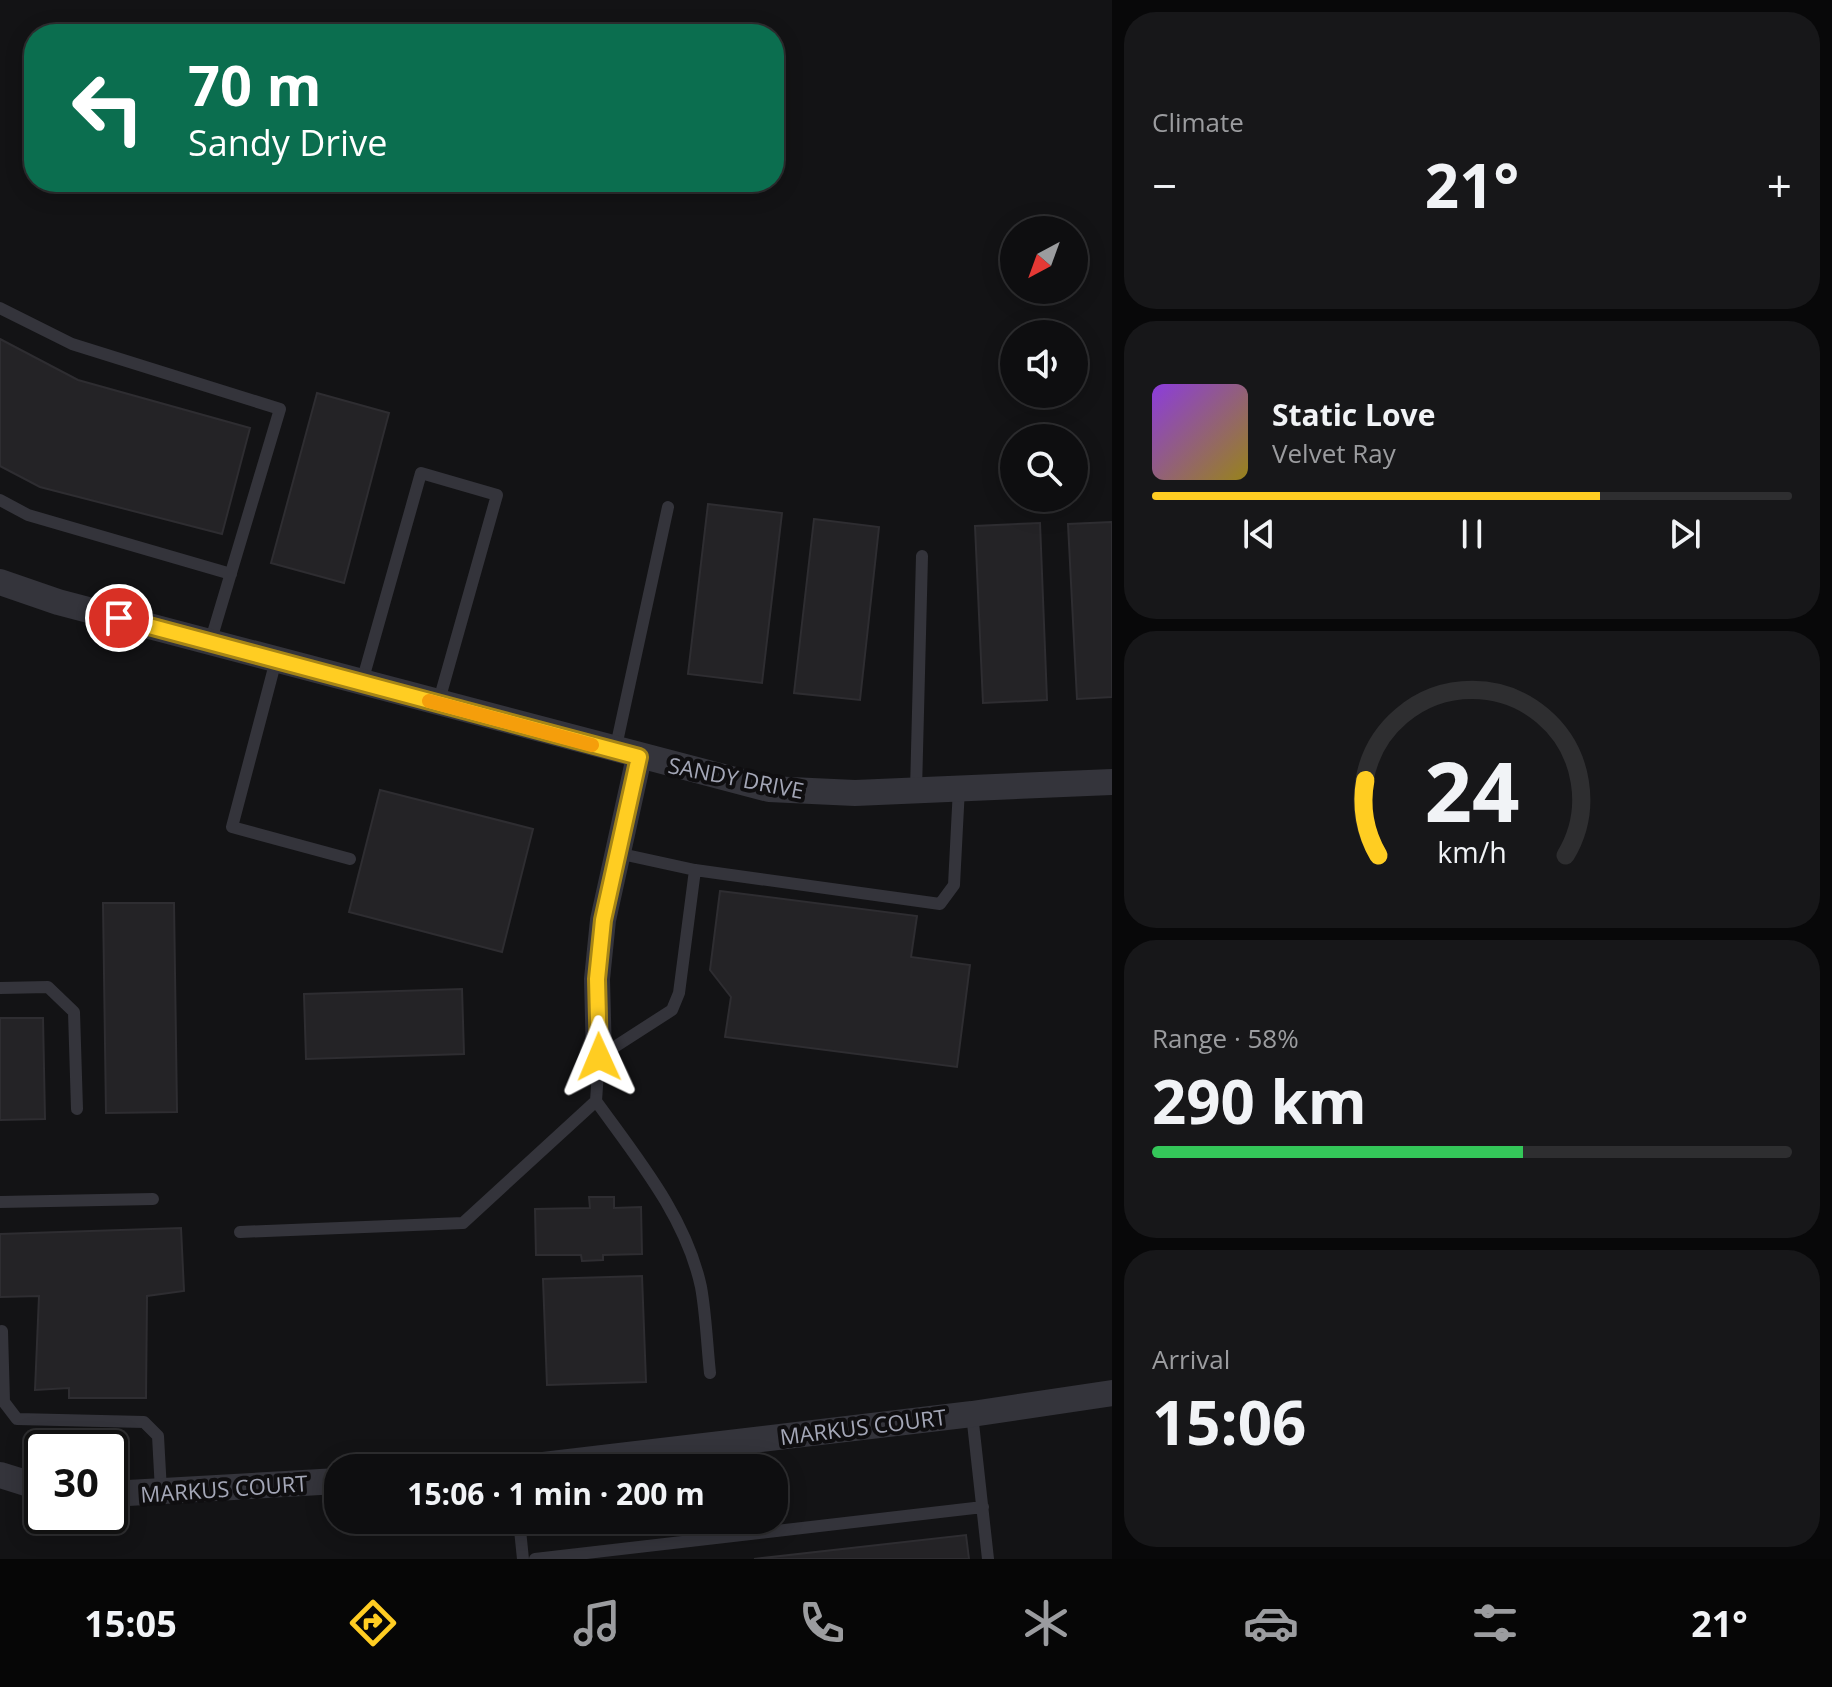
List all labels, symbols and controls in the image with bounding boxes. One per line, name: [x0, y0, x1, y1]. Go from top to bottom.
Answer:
text: 70 m: [188, 46, 322, 122]
icon: left: [56, 56, 160, 160]
text: Climate: [1152, 104, 1244, 140]
text: Sandy Drive: [188, 118, 387, 167]
text: 21°: [1425, 144, 1519, 226]
text: −: [1152, 155, 1177, 215]
text: +: [1767, 155, 1792, 215]
north arrow: [1000, 216, 1088, 304]
map controls: [1000, 216, 1088, 512]
button: sound: [1000, 320, 1088, 408]
text: Static Love: [1272, 394, 1435, 435]
button: search: [1000, 424, 1088, 512]
text: Velvet Ray: [1272, 435, 1396, 471]
icon: previous: [1237, 512, 1281, 556]
icon: pause: [1450, 512, 1494, 556]
icon: next: [1663, 512, 1707, 556]
pin: [85, 584, 153, 652]
icon: arrive: [97, 596, 141, 640]
text: 24: [1424, 732, 1520, 845]
street label: SANDY DRIVE: [666, 749, 807, 805]
text: km/h: [1437, 832, 1507, 871]
position arrow: [557, 1015, 641, 1099]
text: Range · 58%: [1152, 1020, 1299, 1056]
text: 290 km: [1152, 1060, 1367, 1142]
text: Arrival: [1152, 1341, 1230, 1377]
text: 15:06: [1152, 1381, 1306, 1463]
street label: MARKUS COURT: [778, 1401, 948, 1451]
speed limit sign: 30: [24, 1430, 128, 1534]
street label: MARKUS COURT: [139, 1467, 308, 1509]
text: 15:06 · 1 min · 200 m: [407, 1473, 705, 1514]
icon: directions: [345, 1595, 401, 1651]
icon: music: [569, 1595, 625, 1651]
icon: phone: [794, 1595, 850, 1651]
icon: climate: [1018, 1595, 1074, 1651]
icon: car: [1243, 1595, 1299, 1651]
icon: filters: [1467, 1595, 1523, 1651]
text: 15:05: [84, 1599, 177, 1648]
text: 21°: [1691, 1599, 1748, 1648]

